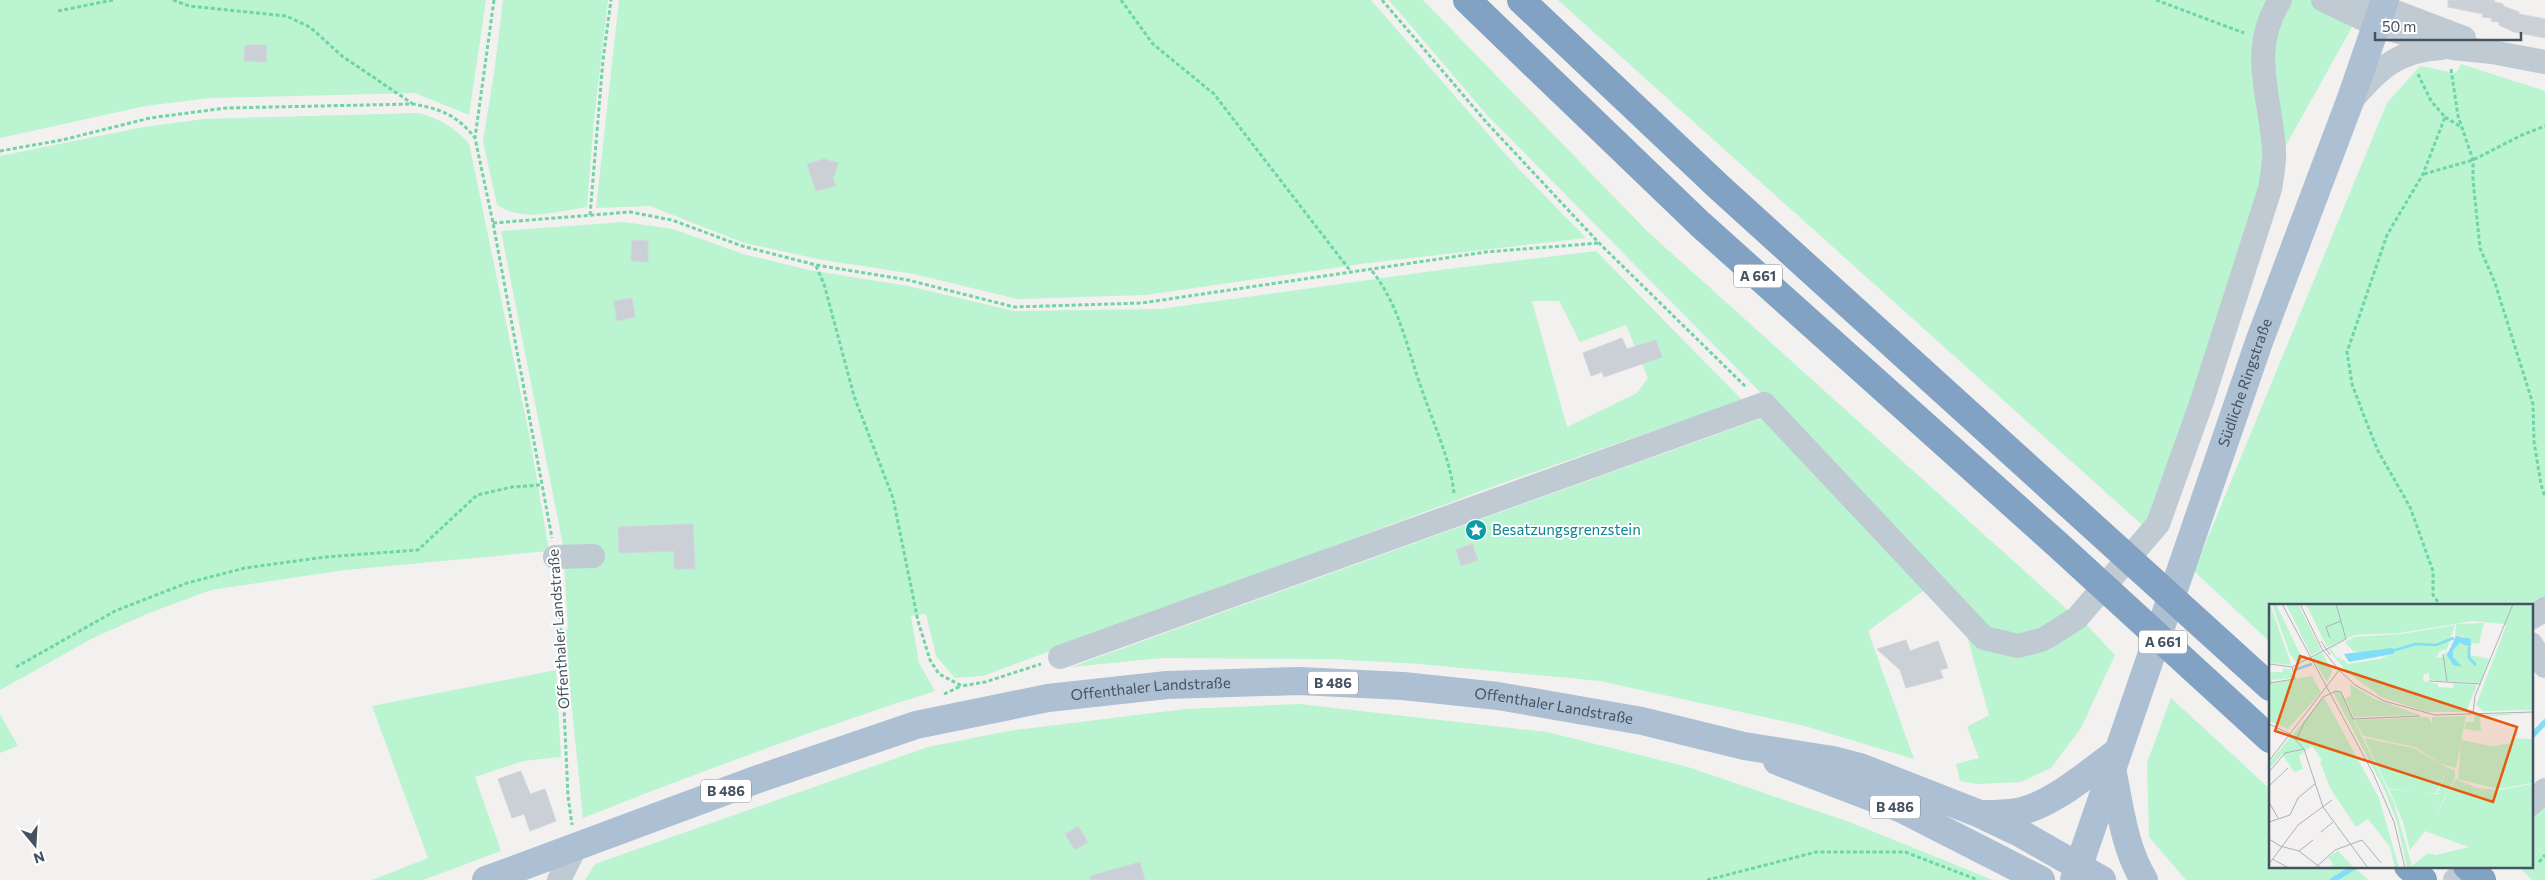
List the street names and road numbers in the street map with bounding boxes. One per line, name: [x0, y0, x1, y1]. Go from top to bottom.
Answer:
road number: A 661: [1734, 264, 1782, 288]
street label: Südliche Ringstraße: [2214, 316, 2275, 449]
street label: Offenthaler Landstraße: [543, 548, 573, 710]
road number: A 661: [2139, 630, 2187, 654]
road number: B 486: [1308, 671, 1358, 694]
street label: Offenthaler Landstraße: [1070, 673, 1231, 703]
street label: Offenthaler Landstraße: [1474, 684, 1635, 727]
road number: B 486: [701, 779, 751, 802]
road number: B 486: [1870, 796, 1920, 819]

